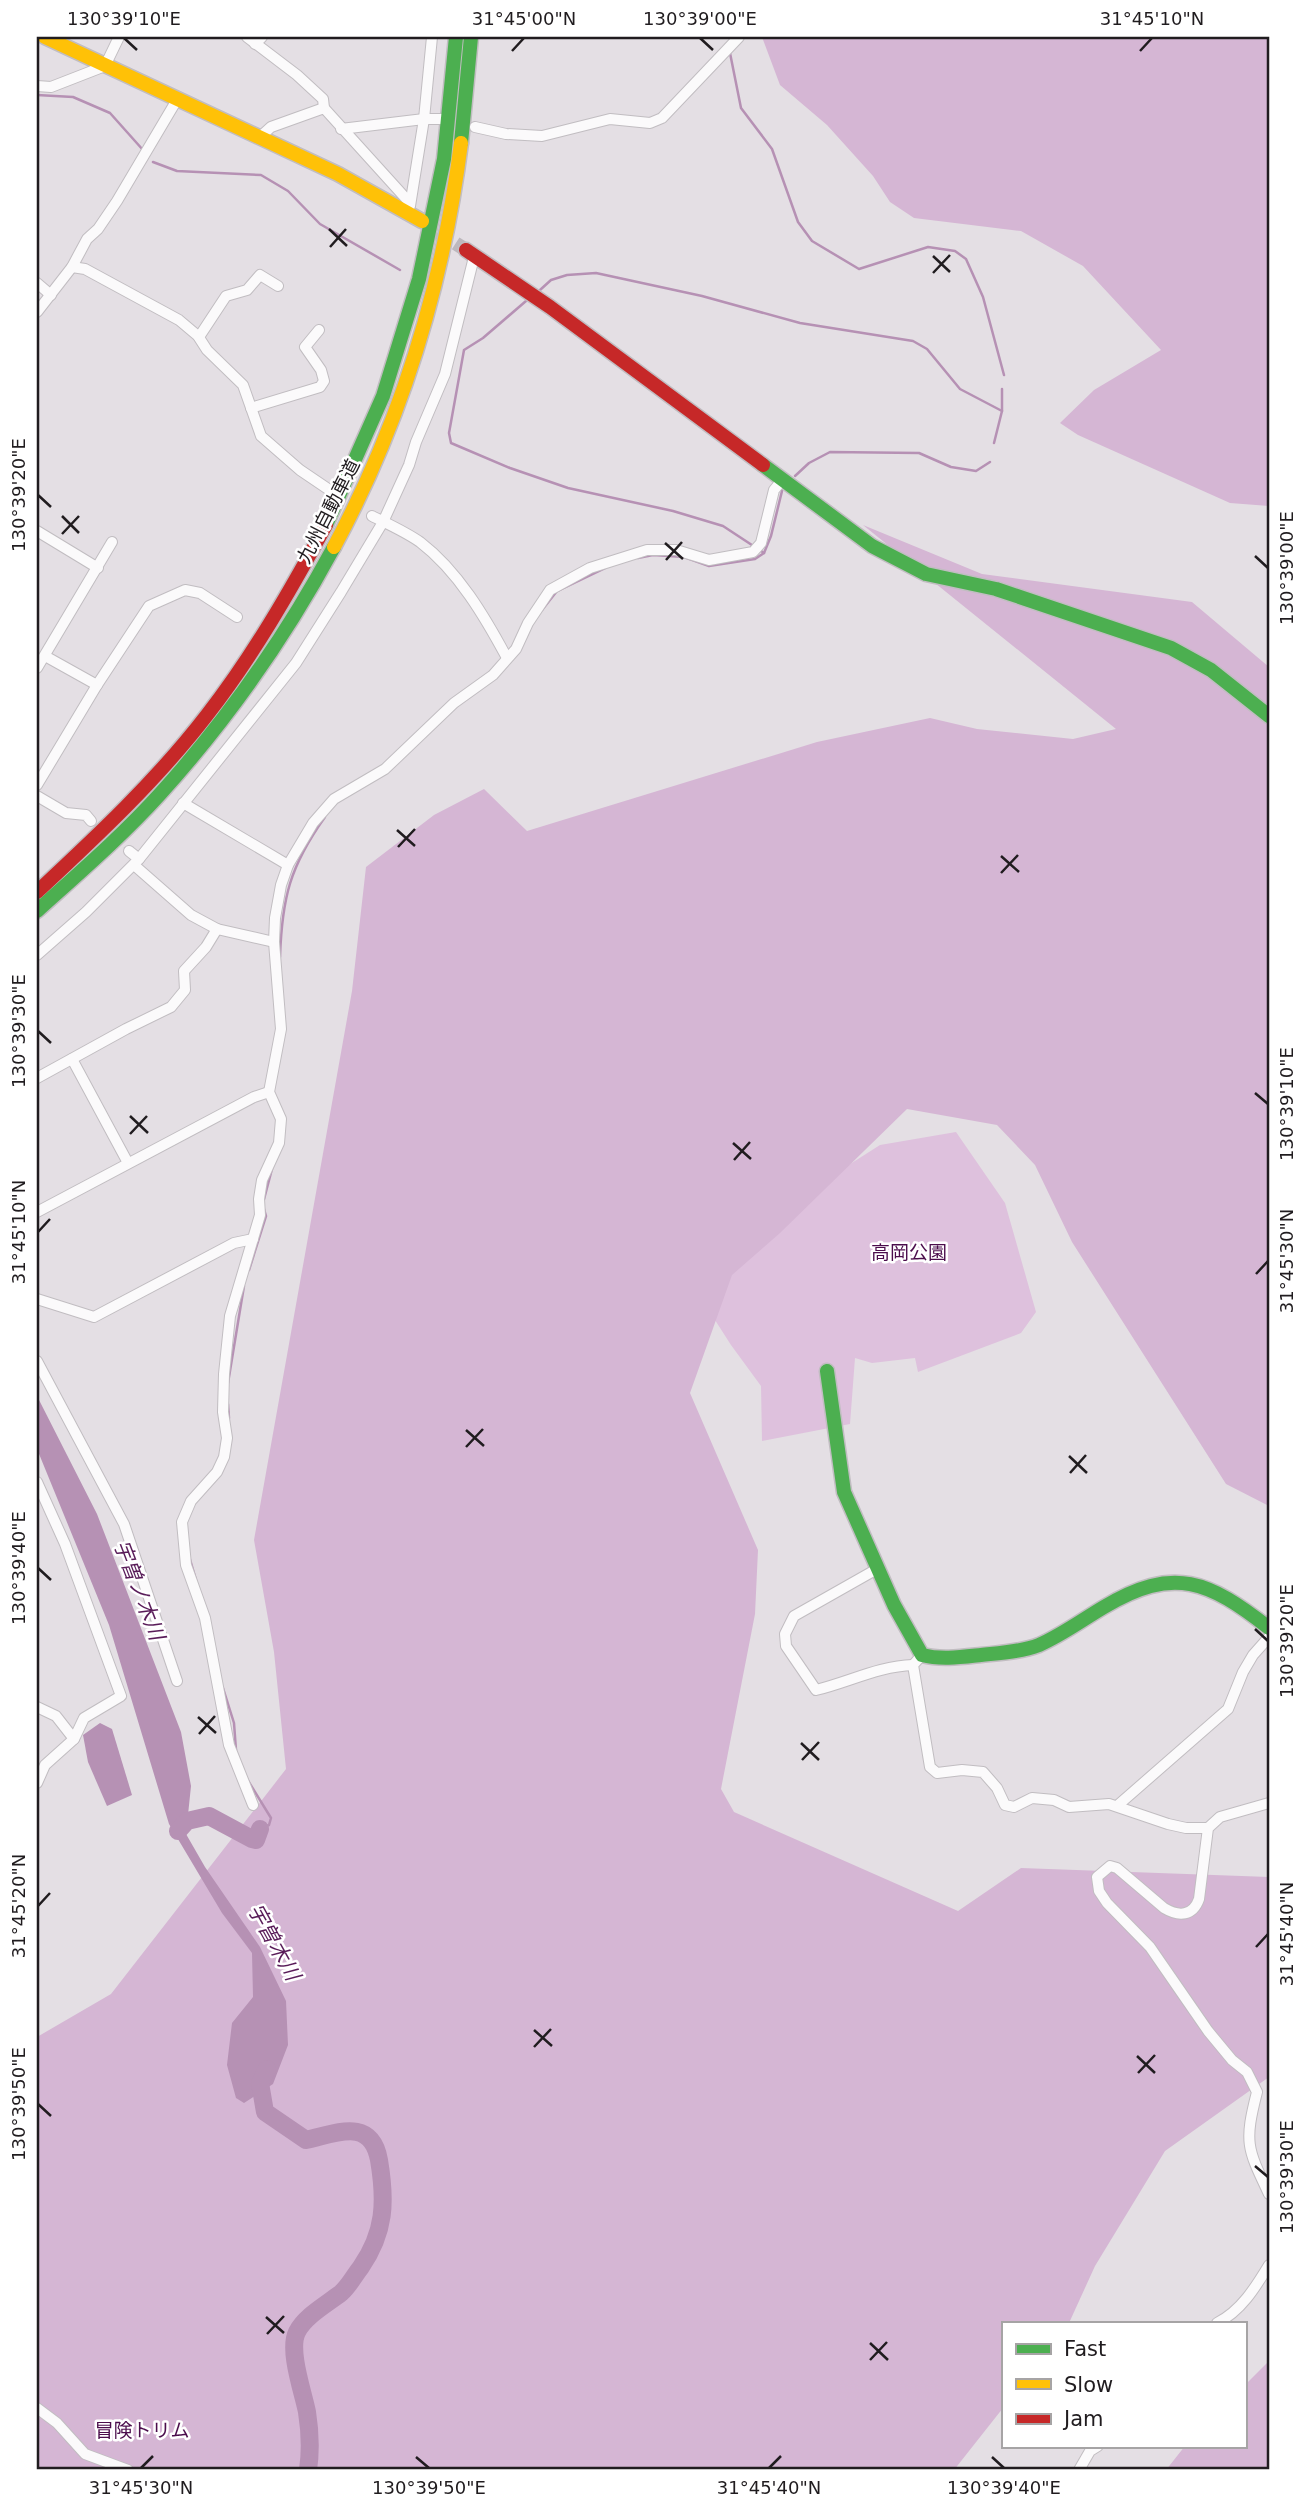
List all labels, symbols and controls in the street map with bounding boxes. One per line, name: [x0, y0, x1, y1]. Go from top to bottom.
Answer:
text: 130°39'10"E: [67, 8, 181, 29]
text: 31°45'00"N: [472, 8, 576, 29]
text: 130°39'00"E: [643, 8, 757, 29]
text: 31°45'10"N: [1100, 8, 1204, 29]
text: 130°39'20"E: [8, 438, 29, 552]
street label: 九州自動車道: [292, 455, 364, 567]
text: 130°39'00"E: [1276, 511, 1297, 625]
text: 130°39'30"E: [8, 974, 29, 1088]
text: 130°39'10"E: [1276, 1047, 1297, 1161]
text: 31°45'10"N: [8, 1180, 29, 1284]
text: 31°45'30"N: [1276, 1209, 1297, 1313]
park label: 高岡公園: [871, 1241, 947, 1263]
text: 130°39'40"E: [8, 1511, 29, 1625]
water label: 宇曽ノ木川: [109, 1537, 170, 1645]
text: 130°39'20"E: [1276, 1584, 1297, 1698]
text: 31°45'20"N: [8, 1854, 29, 1958]
text: 31°45'40"N: [1276, 1882, 1297, 1986]
water label: 宇曽木川: [243, 1899, 306, 1986]
text: 130°39'50"E: [8, 2047, 29, 2161]
text: 130°39'30"E: [1276, 2120, 1297, 2234]
legend: [1002, 2322, 1246, 2448]
text: Fast: [1064, 2337, 1106, 2361]
text: Slow: [1064, 2373, 1113, 2397]
text: Jam: [1062, 2407, 1104, 2431]
park label: 冒険トリム: [94, 2419, 190, 2441]
text: 31°45'30"N: [89, 2477, 193, 2498]
text: 130°39'50"E: [372, 2477, 486, 2498]
text: 31°45'40"N: [717, 2477, 821, 2498]
text: 130°39'40"E: [947, 2477, 1061, 2498]

